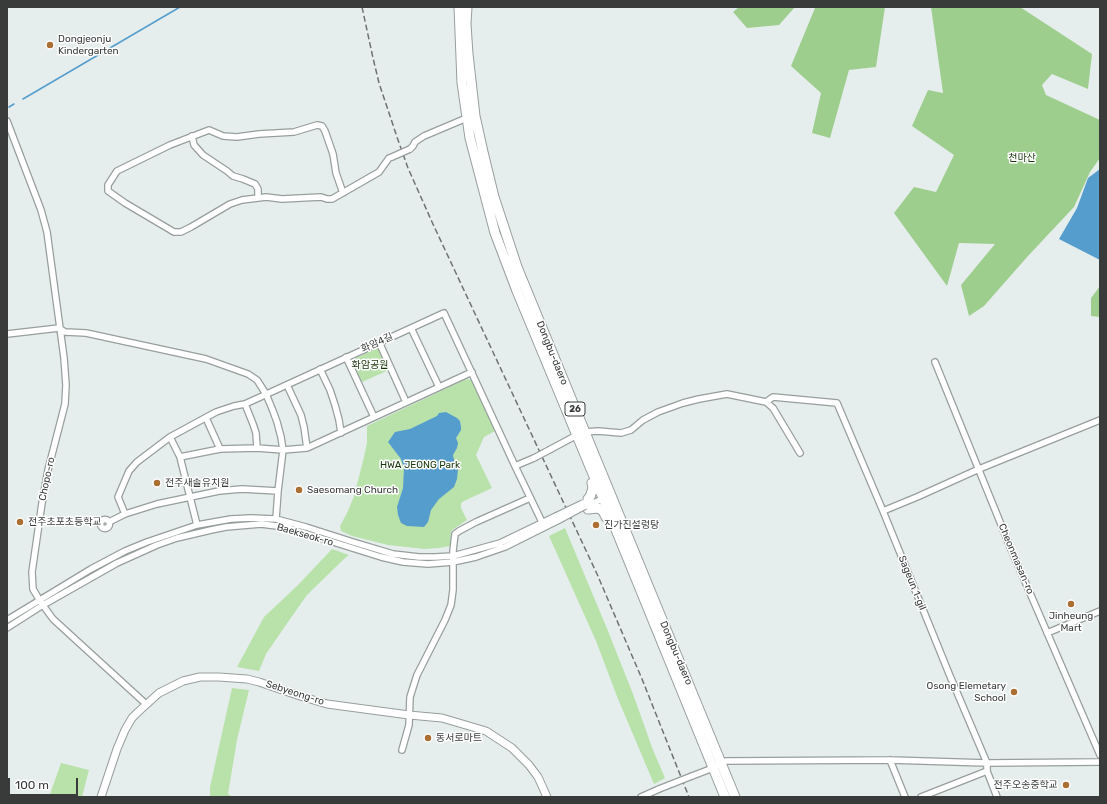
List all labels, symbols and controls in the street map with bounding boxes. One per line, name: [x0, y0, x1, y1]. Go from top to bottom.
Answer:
place label: Dongjeonju Kindergarten: [58, 33, 119, 56]
marker: Dongjeonju Kindergarten: [45, 40, 55, 50]
park label: 천마산: [1008, 152, 1036, 164]
street label: Dongbu-daero: [534, 319, 570, 387]
street label: 화암4길: [359, 331, 395, 355]
park label: 화암공원: [352, 359, 388, 371]
road number: 26: [565, 402, 585, 416]
street label: Chopo-ro: [37, 456, 57, 502]
park label: HWA JEONG Park: [380, 459, 460, 471]
place label: 전주새솔유치원: [165, 477, 229, 489]
marker: 전주새솔유치원: [152, 478, 162, 488]
place label: Saesomang Church: [307, 484, 398, 496]
marker: Saesomang Church: [294, 485, 304, 495]
place label: 전주초포초등학교: [28, 516, 102, 528]
marker: 전주초포초등학교: [15, 517, 25, 527]
place label: 진가진설렁탕: [604, 519, 659, 531]
marker: 진가진설렁탕: [591, 520, 601, 530]
street label: Baekseok-ro: [275, 521, 335, 549]
street label: Cheonmasan-ro: [996, 522, 1036, 596]
street label: Sageun 1-gil: [896, 554, 928, 612]
marker: Jinheung Mart: [1066, 599, 1076, 609]
place label: Jinheung Mart: [1049, 610, 1093, 634]
street label: Dongbu-daero: [657, 619, 695, 687]
street label: Sebyeong-ro: [264, 678, 326, 708]
place label: Osong Elemetary School: [927, 680, 1006, 704]
marker: Osong Elemetary School: [1009, 687, 1019, 697]
place label: 동서로마트: [436, 732, 482, 744]
marker: 동서로마트: [423, 733, 433, 743]
scale bar: [10, 770, 80, 796]
text: 100 m: [15, 778, 49, 792]
place label: 전주오송중학교: [994, 779, 1058, 791]
marker: 전주오송중학교: [1061, 780, 1071, 790]

